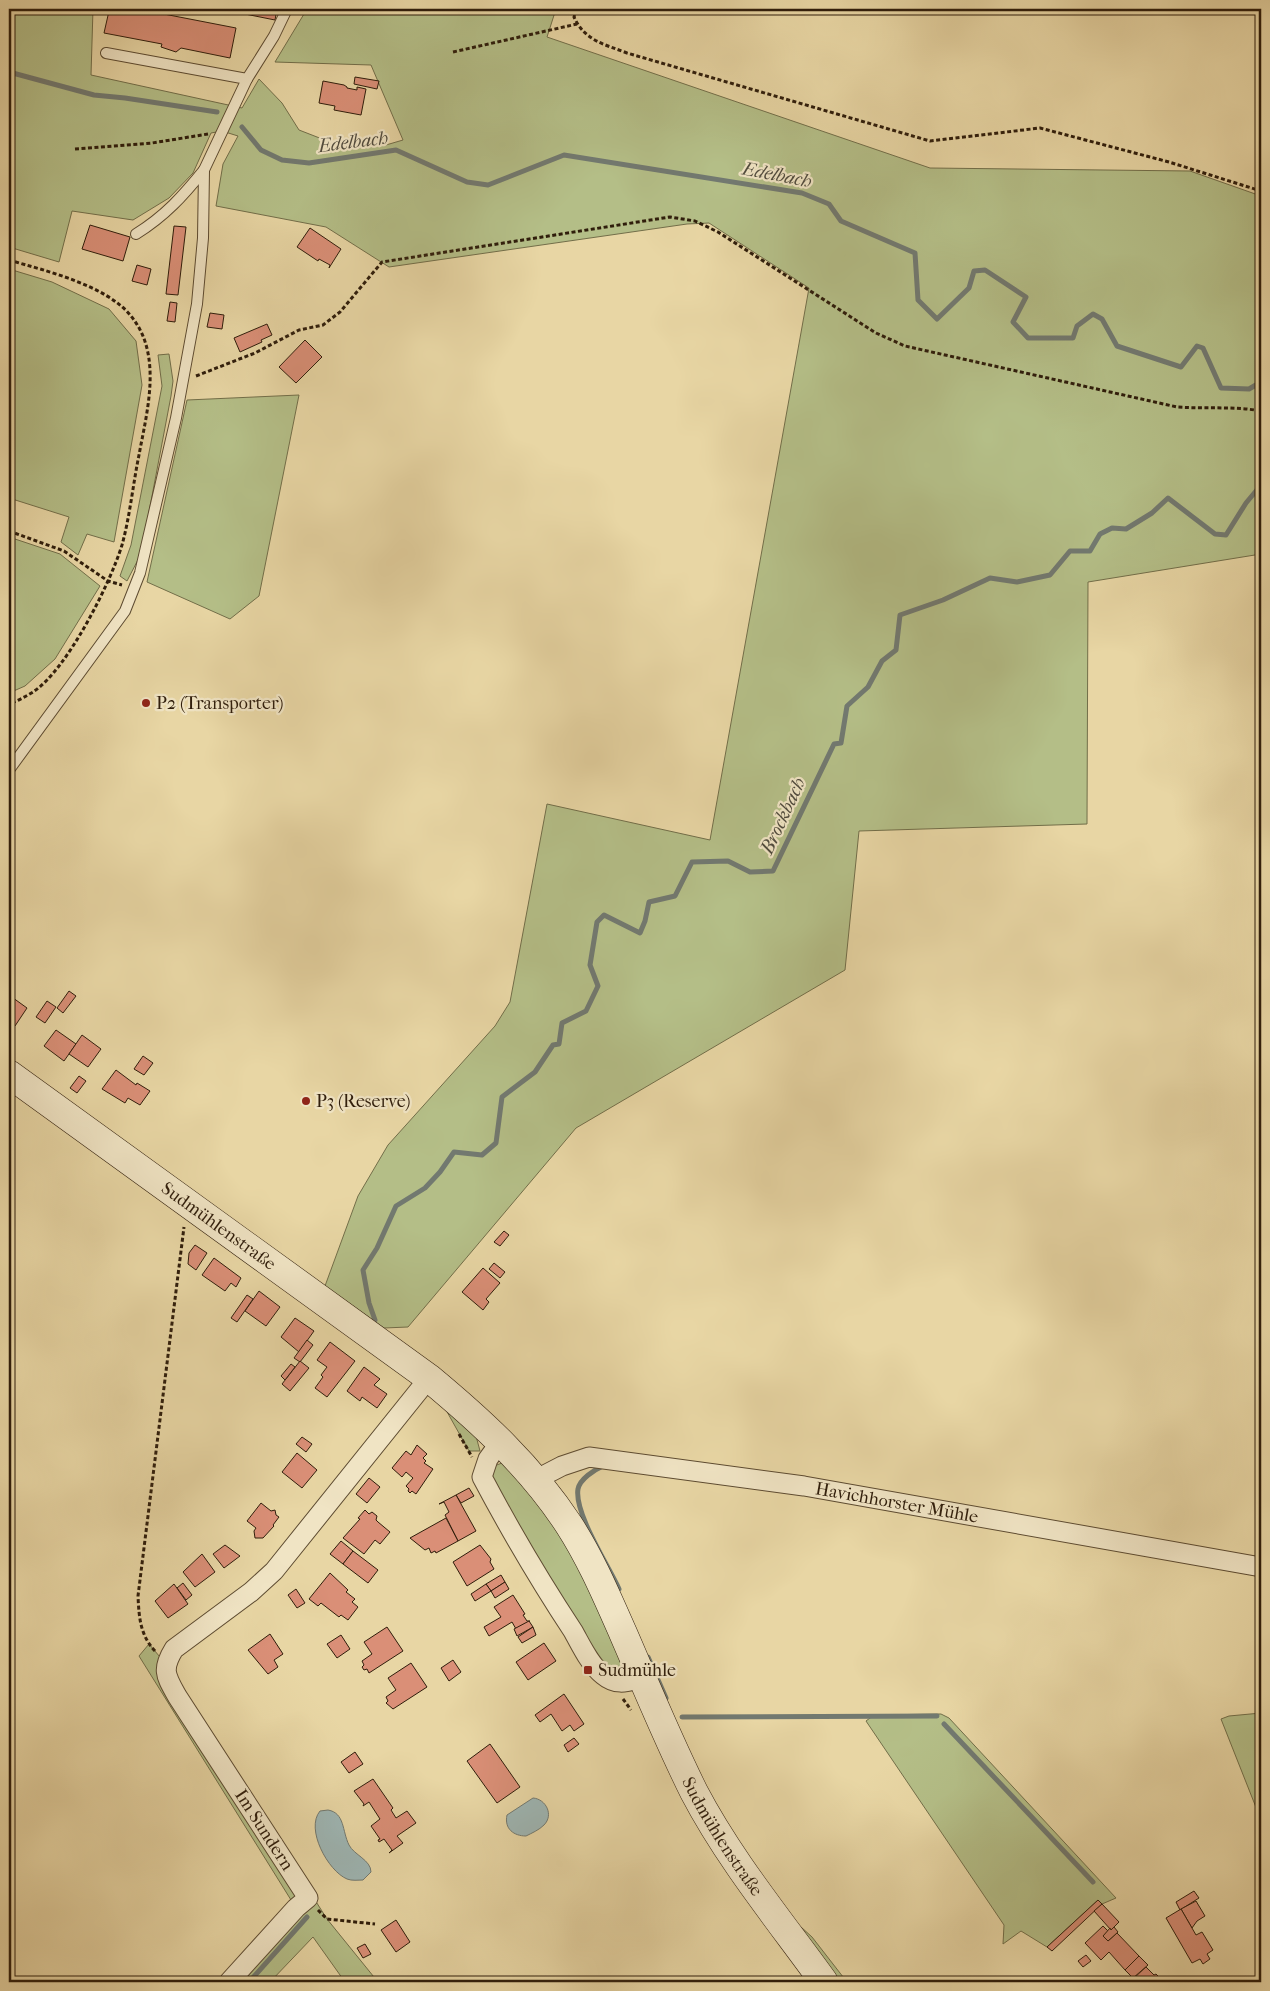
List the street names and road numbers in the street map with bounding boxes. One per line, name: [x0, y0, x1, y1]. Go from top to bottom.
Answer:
street label: Sudmühlenstraße: [157, 1177, 280, 1274]
street label: Havichhorster Mühle: [814, 1478, 980, 1527]
street label: Sudmühlenstraße: [678, 1774, 768, 1900]
street label: Im Sundern: [230, 1786, 298, 1875]

